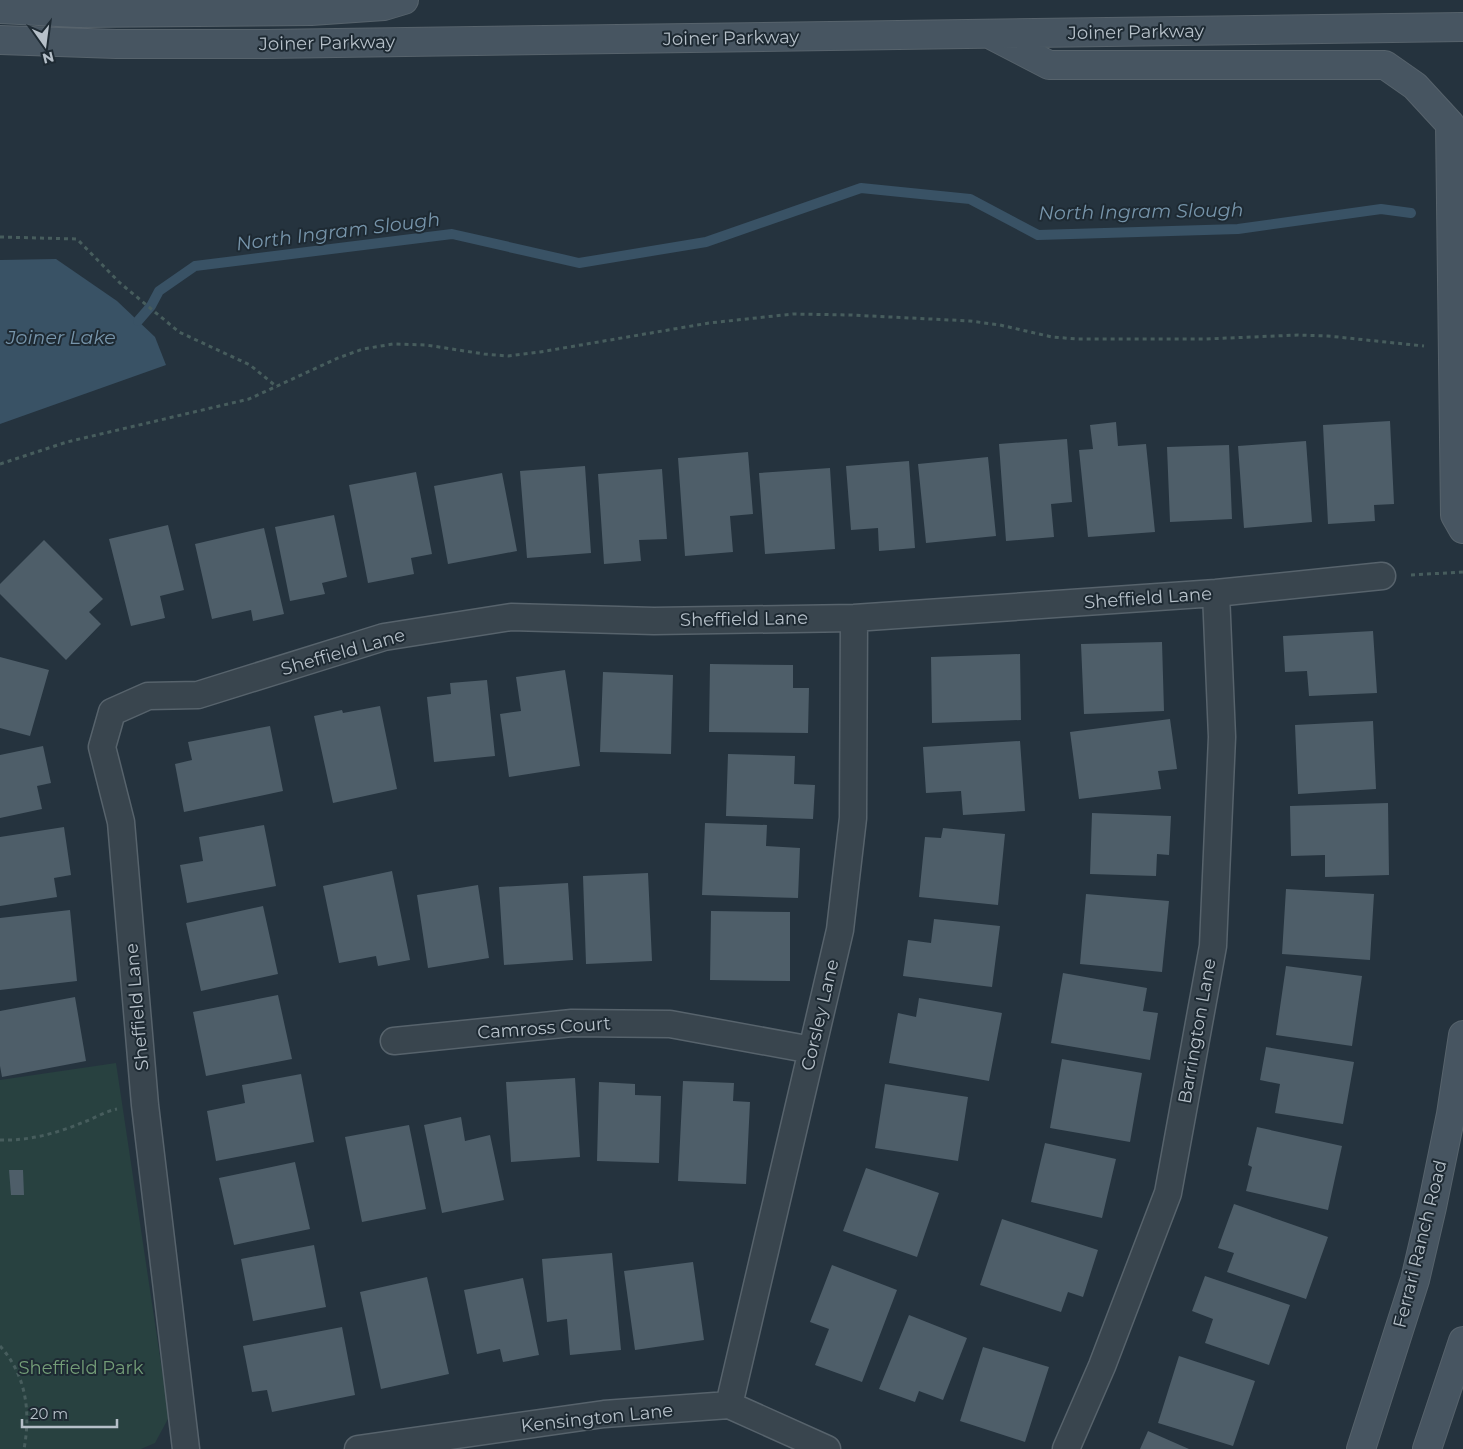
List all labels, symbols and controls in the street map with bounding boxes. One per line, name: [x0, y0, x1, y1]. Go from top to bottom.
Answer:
north arrow: [20, 20, 70, 70]
street label: Joiner Parkway: [1067, 20, 1205, 44]
street label: Joiner Parkway: [662, 26, 800, 50]
street label: Joiner Parkway: [258, 31, 396, 55]
text: N: [40, 48, 56, 68]
water label: North Ingram Slough: [1038, 198, 1244, 225]
water label: North Ingram Slough: [235, 208, 441, 255]
water label: Joiner Lake: [5, 326, 116, 349]
street label: Sheffield Lane: [1083, 583, 1213, 613]
street label: Sheffield Lane: [680, 607, 808, 631]
street label: Sheffield Lane: [278, 624, 408, 680]
street label: Sheffield Lane: [120, 942, 154, 1072]
street label: Corsley Lane: [796, 957, 844, 1073]
street label: Barrington Lane: [1173, 957, 1221, 1105]
street label: Camross Court: [477, 1012, 611, 1044]
street label: Ferrari Ranch Road: [1388, 1158, 1452, 1330]
park label: Sheffield Park: [19, 1357, 144, 1379]
scale bar: [22, 1396, 118, 1428]
street label: Kensington Lane: [520, 1399, 674, 1437]
text: 20 m: [30, 1404, 68, 1423]

